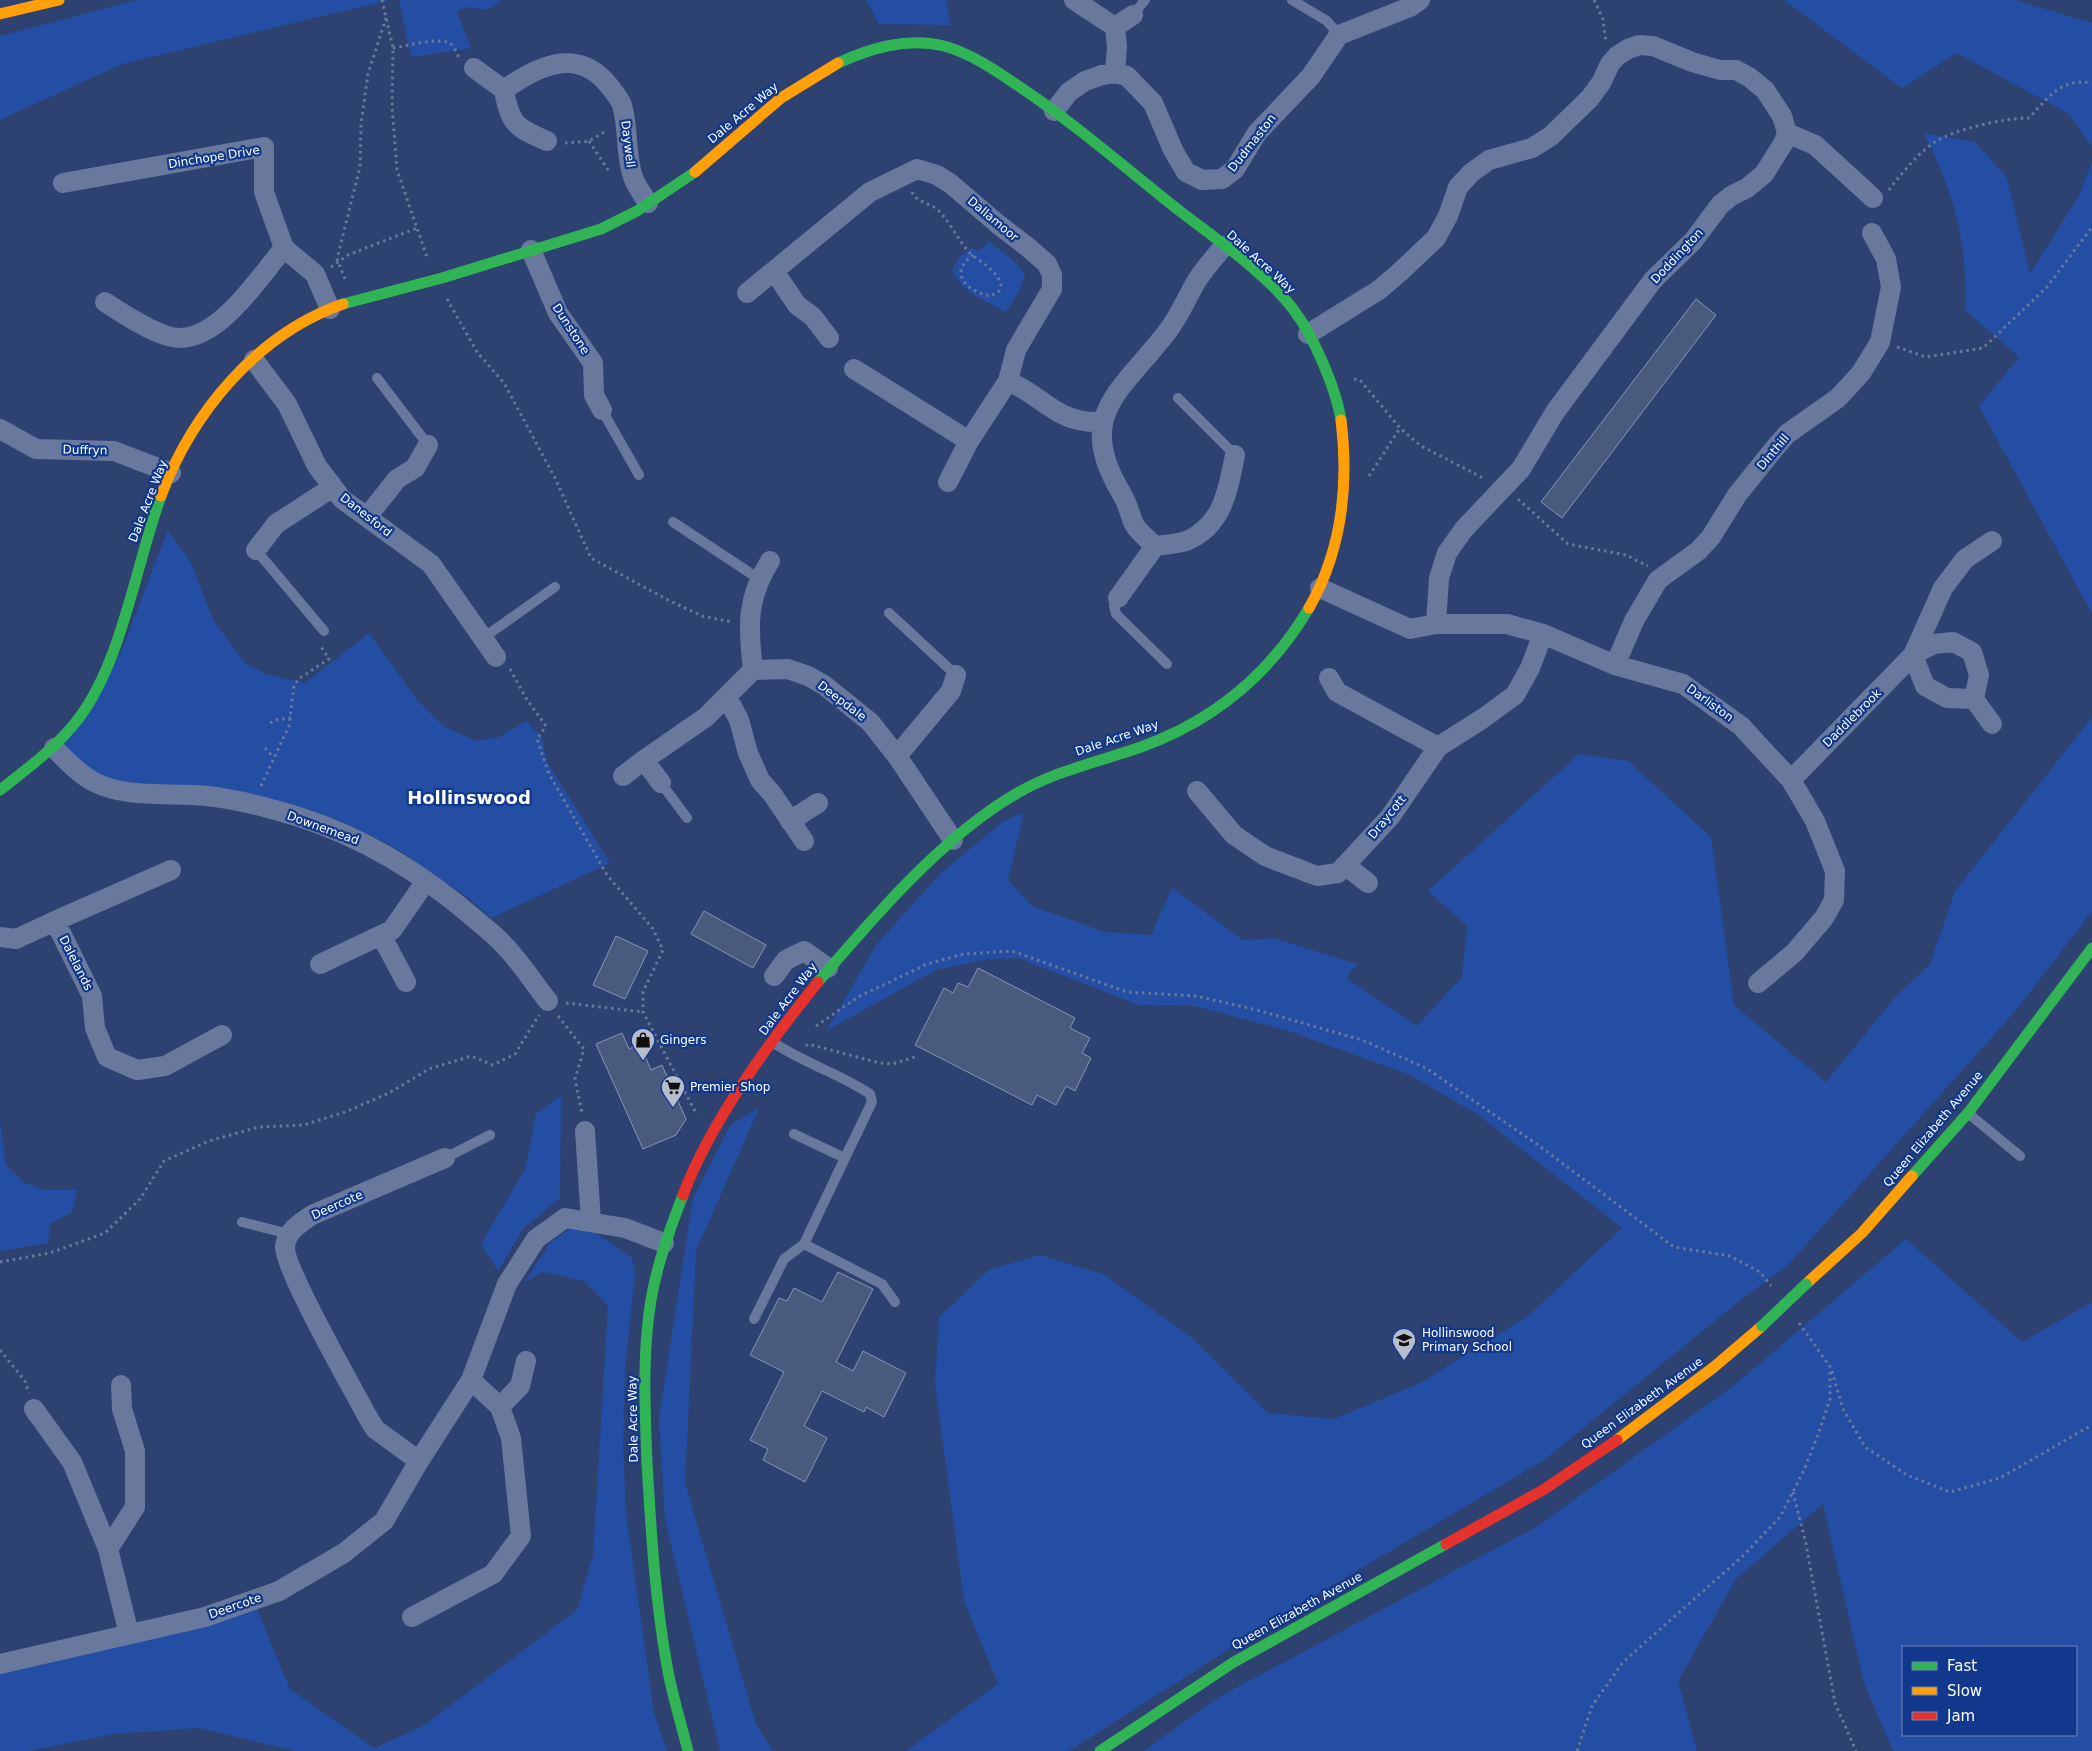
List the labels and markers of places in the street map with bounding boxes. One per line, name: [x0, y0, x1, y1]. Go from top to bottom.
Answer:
shop icon: Gingers: [630, 1027, 656, 1061]
place label: Gingers: [660, 1033, 706, 1047]
supermarket icon: Premier Shop: [660, 1074, 686, 1108]
place label: Premier Shop: [690, 1080, 770, 1094]
place label: Hollinswood Primary School: [1422, 1326, 1512, 1354]
school or university icon: Hollinswood Primary School: [1391, 1327, 1417, 1361]

